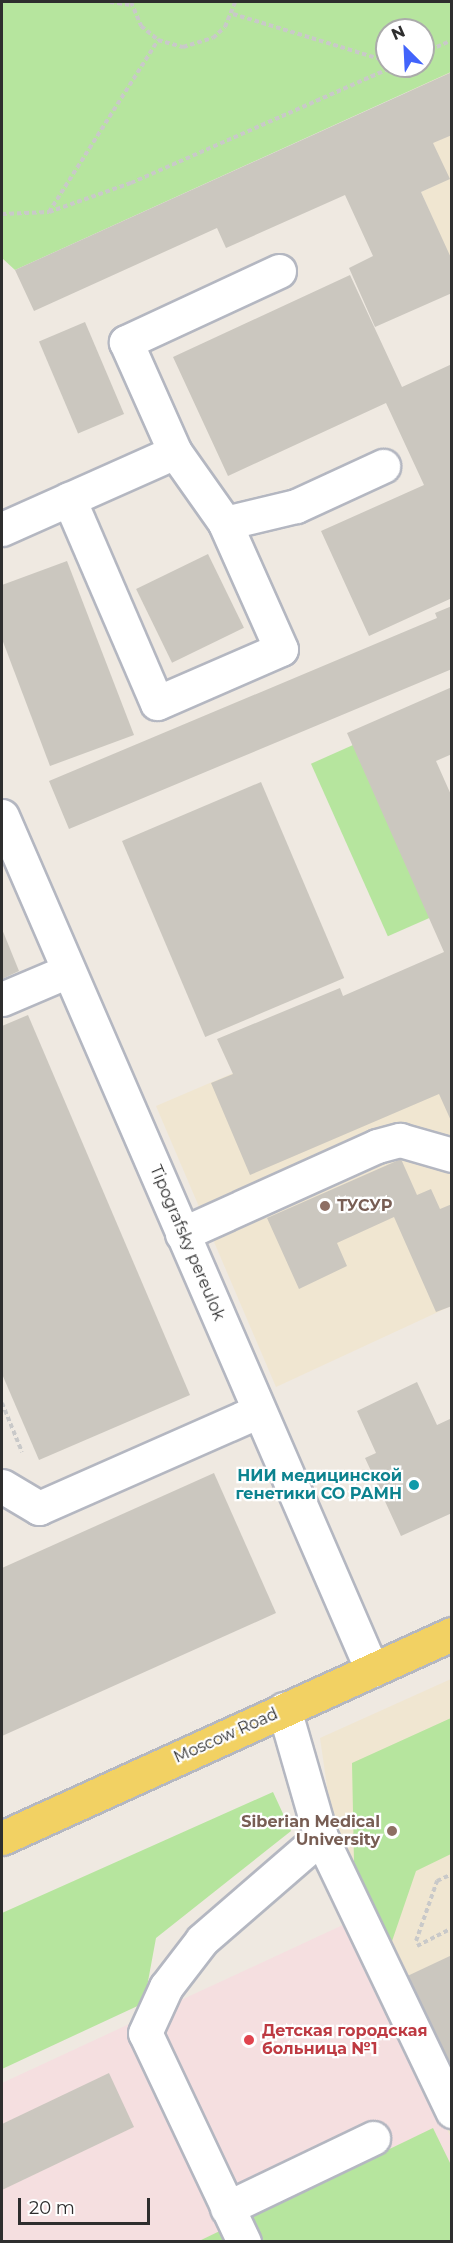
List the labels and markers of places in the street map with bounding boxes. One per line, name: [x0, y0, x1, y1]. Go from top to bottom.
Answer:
place label: ТУСУР: [337, 1196, 392, 1216]
marker: ТУСУР: [318, 1199, 332, 1213]
place label: НИИ медицинской генетики СО РАМН: [235, 1466, 402, 1504]
marker: НИИ медицинской генетики СО РАМН: [407, 1478, 421, 1492]
place label: Siberian Medical University: [241, 1812, 380, 1850]
marker: Siberian Medical University: [385, 1824, 399, 1838]
place label: Детская городская больница №1: [262, 2021, 428, 2059]
marker: Детская городская больница №1: [240, 2031, 258, 2049]

